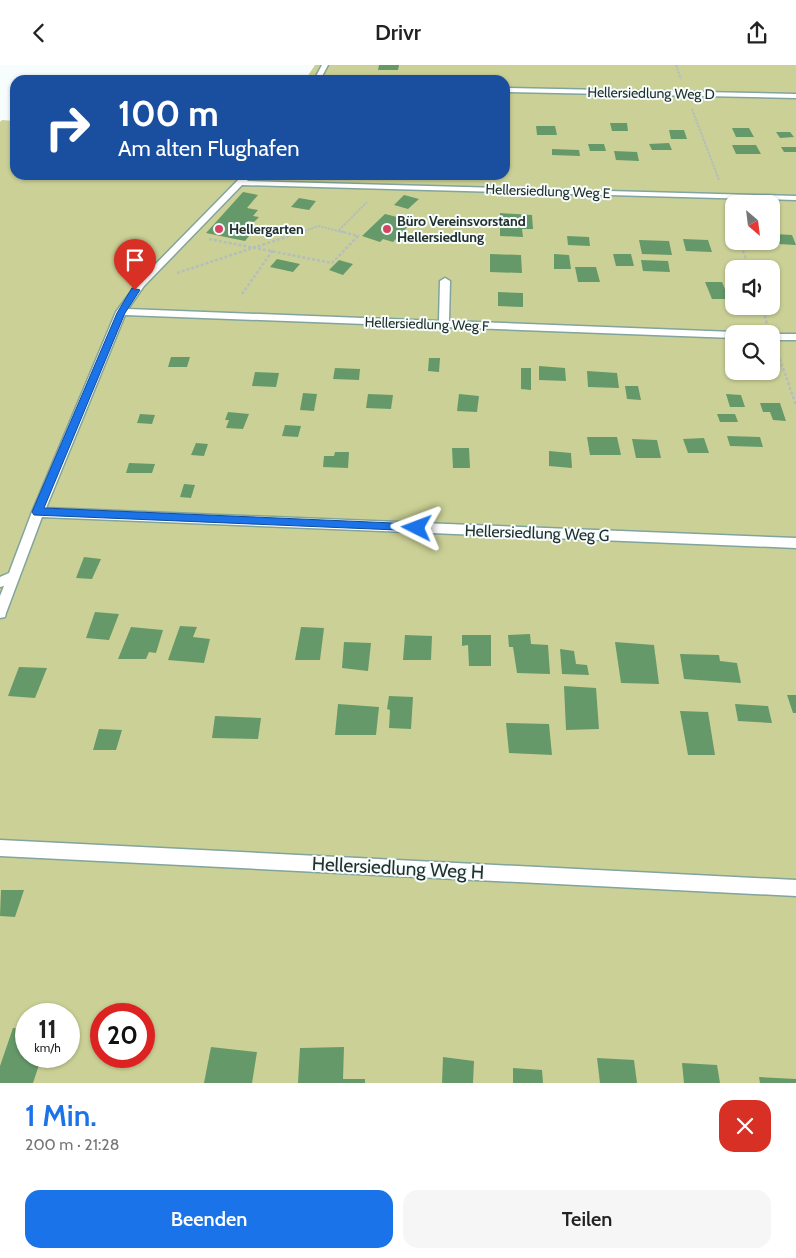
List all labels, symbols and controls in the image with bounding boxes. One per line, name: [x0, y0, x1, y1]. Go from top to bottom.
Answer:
icon: back: [25, 19, 53, 47]
text: Drivr: [375, 19, 421, 46]
icon: share: [743, 19, 771, 47]
street label: Hellersiedlung Weg D: [587, 83, 715, 103]
text: 100 m: [118, 92, 219, 135]
icon: right: [35, 95, 100, 160]
text: Am alten Flughafen: [118, 135, 299, 162]
street label: Hellersiedlung Weg E: [485, 180, 611, 202]
north arrow: [725, 195, 780, 250]
map controls: [725, 195, 780, 380]
place label: Büro Vereinsvorstand Hellersiedlung: [397, 212, 526, 246]
place label: Hellergarten: [229, 220, 304, 238]
marker: Hellergarten: [213, 223, 225, 235]
marker: Büro Vereinsvorstand Hellersiedlung: [381, 223, 393, 235]
pin: [114, 239, 156, 290]
icon: arrive: [121, 246, 149, 274]
button: sound: [725, 260, 780, 315]
street label: Hellersiedlung Weg F: [364, 313, 490, 335]
button: search: [725, 325, 780, 380]
position arrow: [390, 501, 442, 553]
street label: Hellersiedlung Weg G: [464, 521, 610, 545]
street label: Hellersiedlung Weg H: [311, 852, 485, 884]
speed limit sign: 20: [90, 1003, 155, 1068]
text: 11: [38, 1014, 57, 1044]
text: km/h: [34, 1040, 61, 1055]
text: 1 Min.: [25, 1097, 97, 1134]
button: close: [719, 1100, 771, 1152]
text: 200 m · 21:28: [25, 1135, 119, 1154]
button: Beenden: [25, 1190, 393, 1248]
button: Teilen: [403, 1190, 771, 1248]

